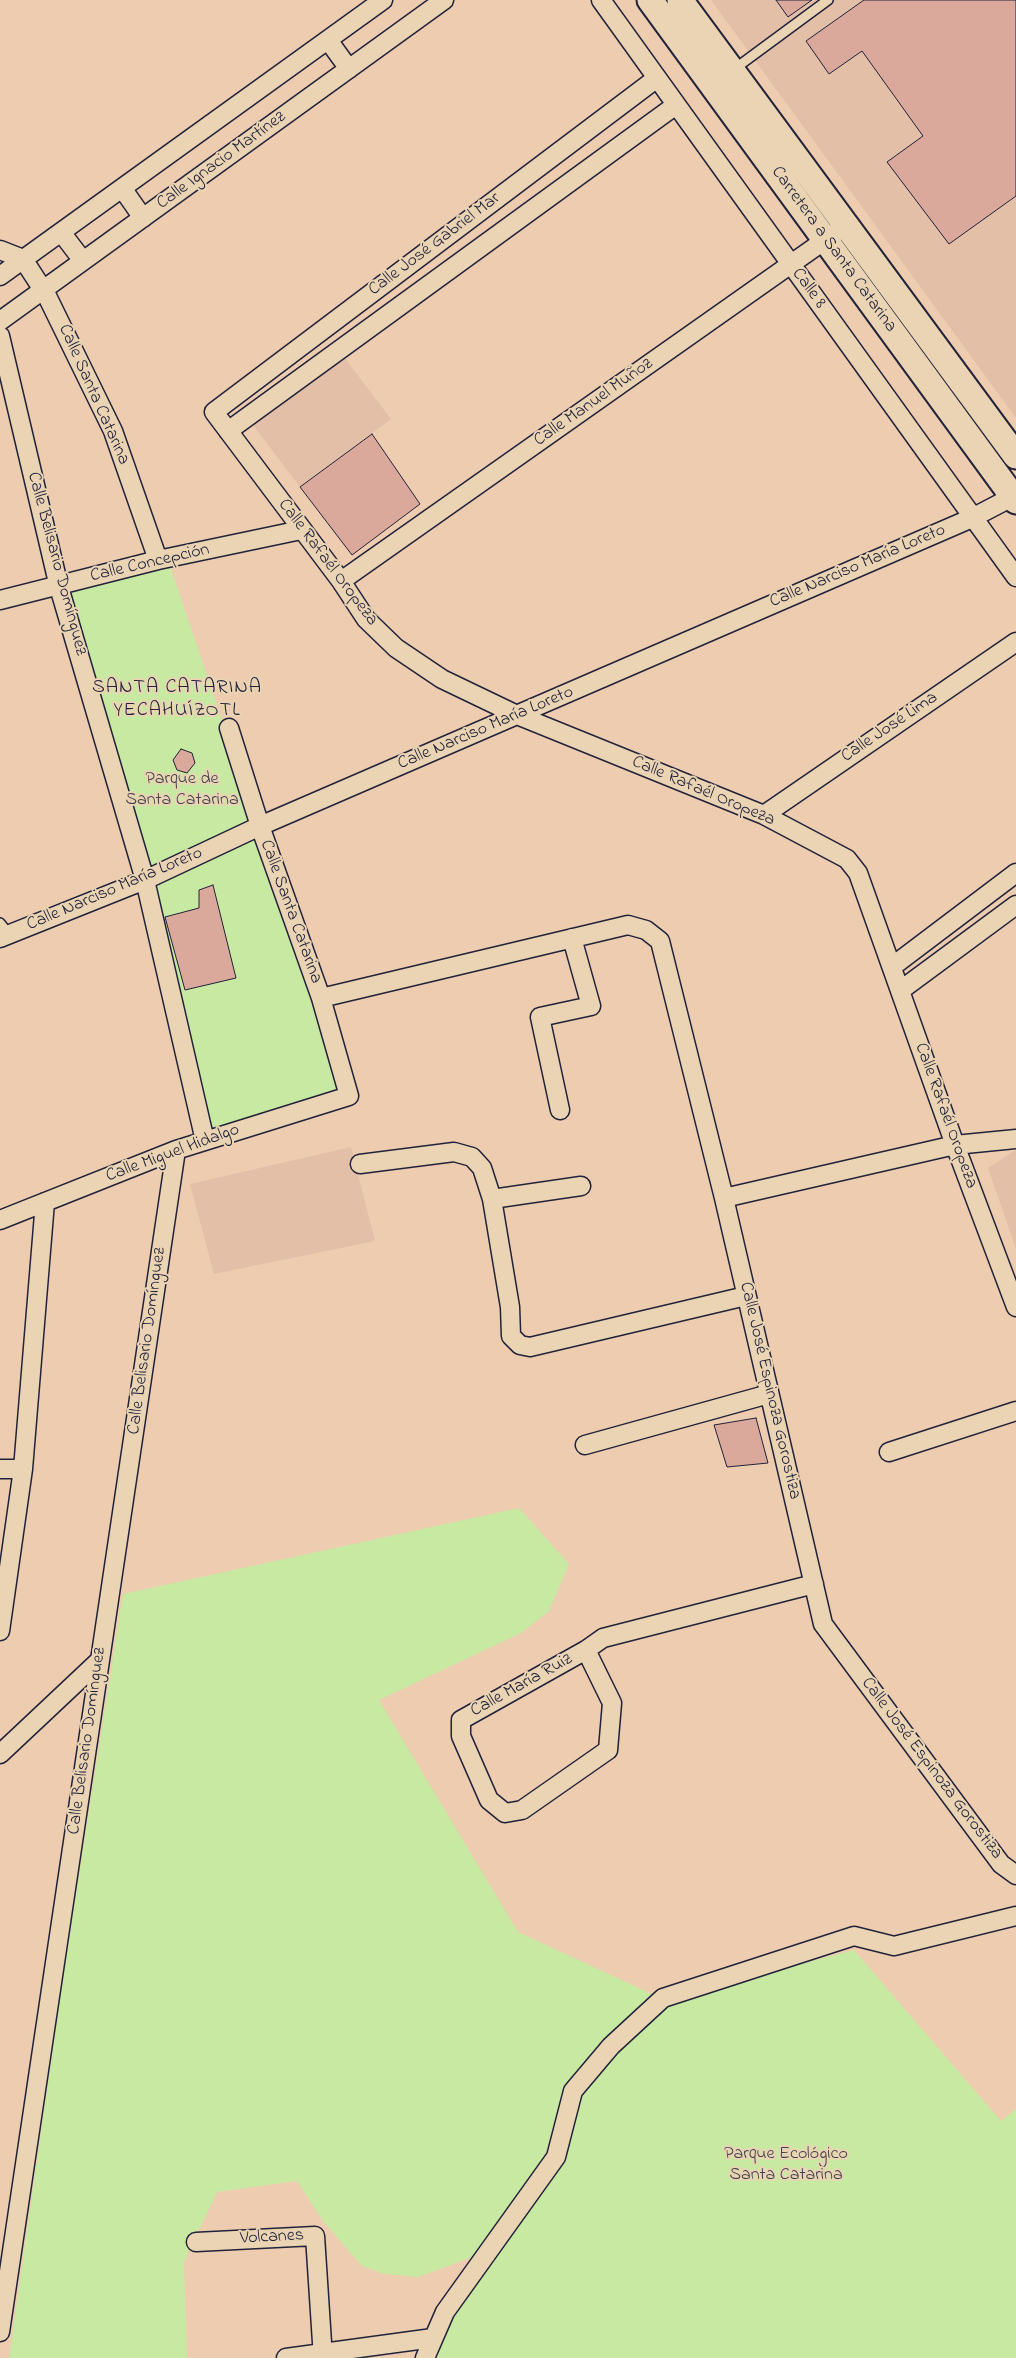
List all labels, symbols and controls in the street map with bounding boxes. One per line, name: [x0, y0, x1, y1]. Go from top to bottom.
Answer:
street label: Calle Ignacio Martínez: [153, 107, 291, 215]
street label: Carretera a Santa Catarina: [765, 163, 901, 337]
street label: Calle José Gabriel Mar: [365, 188, 505, 302]
street label: Calle 8: [786, 264, 830, 314]
street label: Calle Santa Catarina: [52, 321, 134, 469]
street label: Calle Manuel Muñoz: [530, 354, 658, 452]
street label: Calle Belisario Domínguez: [21, 470, 91, 658]
street label: Calle Rafaél Oropeza: [272, 495, 382, 631]
street label: Calle Narciso María Loreto: [767, 520, 949, 614]
street label: Calle Concepción: [88, 540, 212, 588]
district label: SANTA CATARINA YECAHUÍZOTL: [90, 677, 264, 724]
street label: Calle Narciso María Loreto: [395, 682, 577, 776]
street label: Calle José Lima: [838, 688, 942, 768]
street label: Calle Rafaél Oropeza: [628, 752, 778, 832]
park label: Parque de Santa Catarina: [125, 769, 239, 812]
street label: Calle Santa Catarina: [254, 837, 326, 987]
street label: Calle Narciso María Loreto: [24, 843, 206, 937]
street label: Calle Rafaél Oropeza: [909, 1040, 981, 1192]
street label: Calle Miguel Hidalgo: [103, 1120, 243, 1188]
street label: Calle Belisario Domínguez: [124, 1246, 172, 1436]
street label: Calle José Espinoza Gorostiza: [733, 1280, 805, 1502]
street label: Calle Belisario Domínguez: [64, 1646, 112, 1836]
street label: Calle María Ruiz: [467, 1649, 577, 1723]
street label: Calle José Espinoza Gorostiza: [855, 1674, 1007, 1864]
park label: Parque Ecológico Santa Catarina: [724, 2144, 848, 2186]
street label: Volcanes: [239, 2226, 305, 2250]

